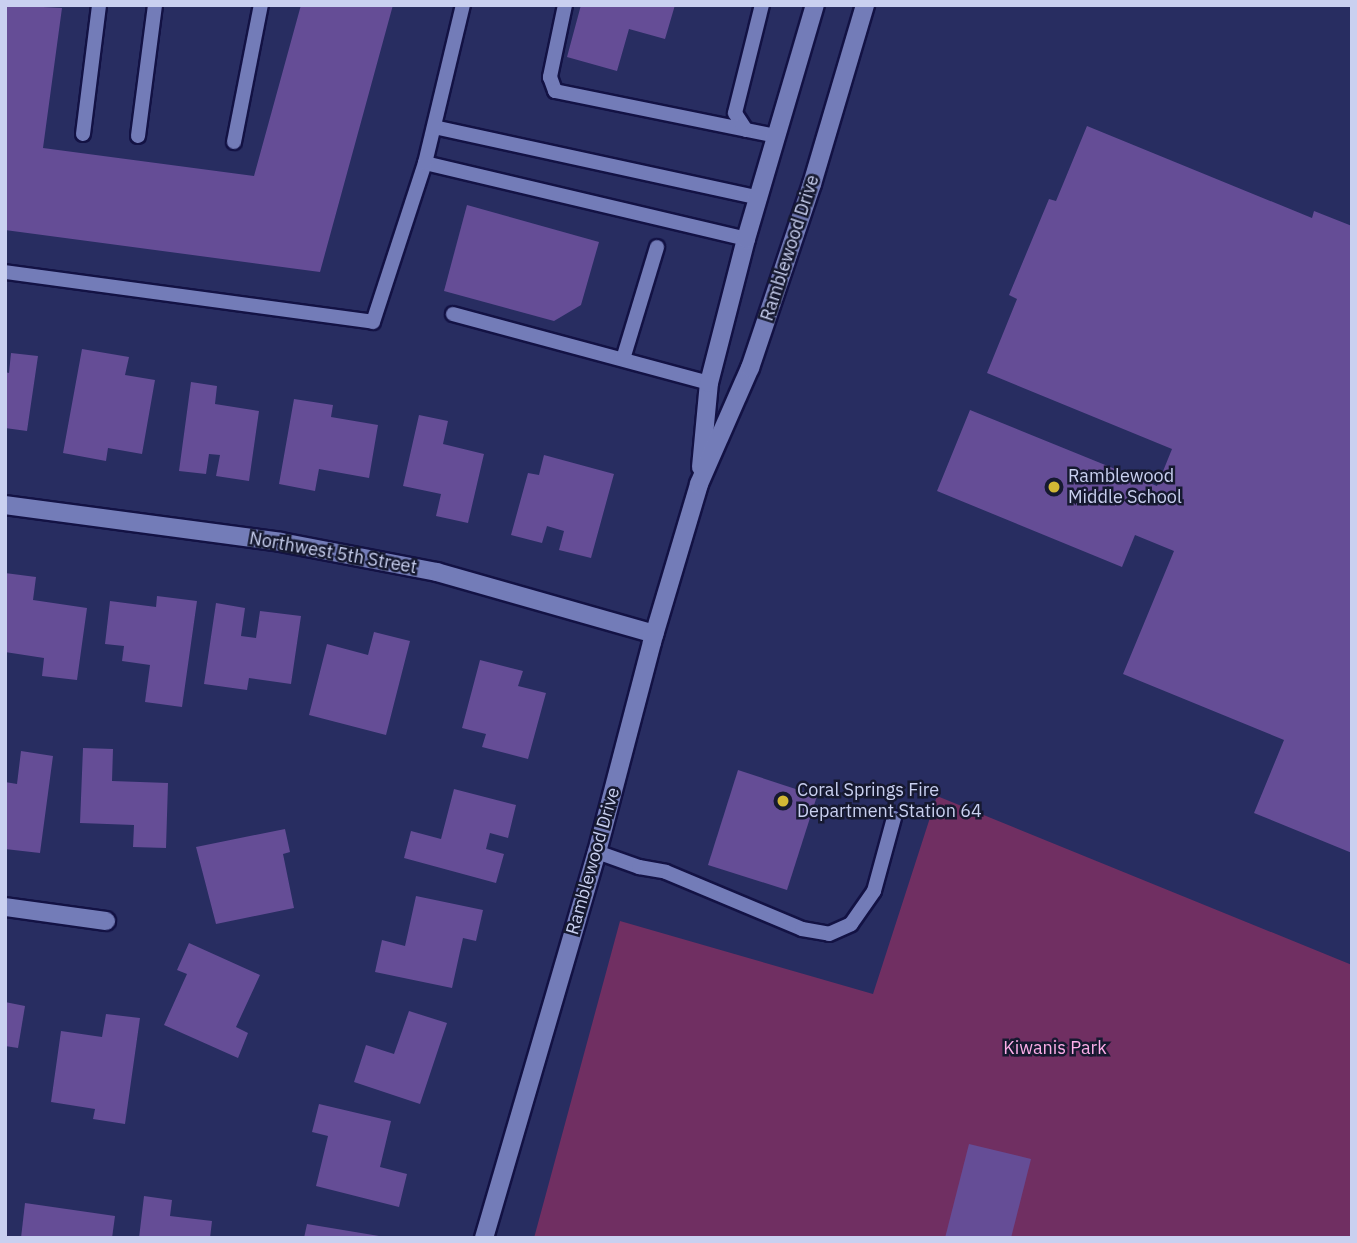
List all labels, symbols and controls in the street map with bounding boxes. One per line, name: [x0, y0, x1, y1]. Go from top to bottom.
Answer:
street label: Ramblewood Drive: [756, 172, 824, 324]
place label: Ramblewood Middle School: [1068, 466, 1182, 508]
marker: Ramblewood Middle School: [1046, 479, 1062, 495]
street label: Northwest 5th Street: [248, 528, 418, 578]
place label: Coral Springs Fire Department Station 64: [797, 780, 982, 822]
street label: Ramblewood Drive: [562, 785, 624, 937]
marker: Coral Springs Fire Department Station 64: [775, 793, 791, 809]
park label: Kiwanis Park: [1003, 1037, 1107, 1059]

